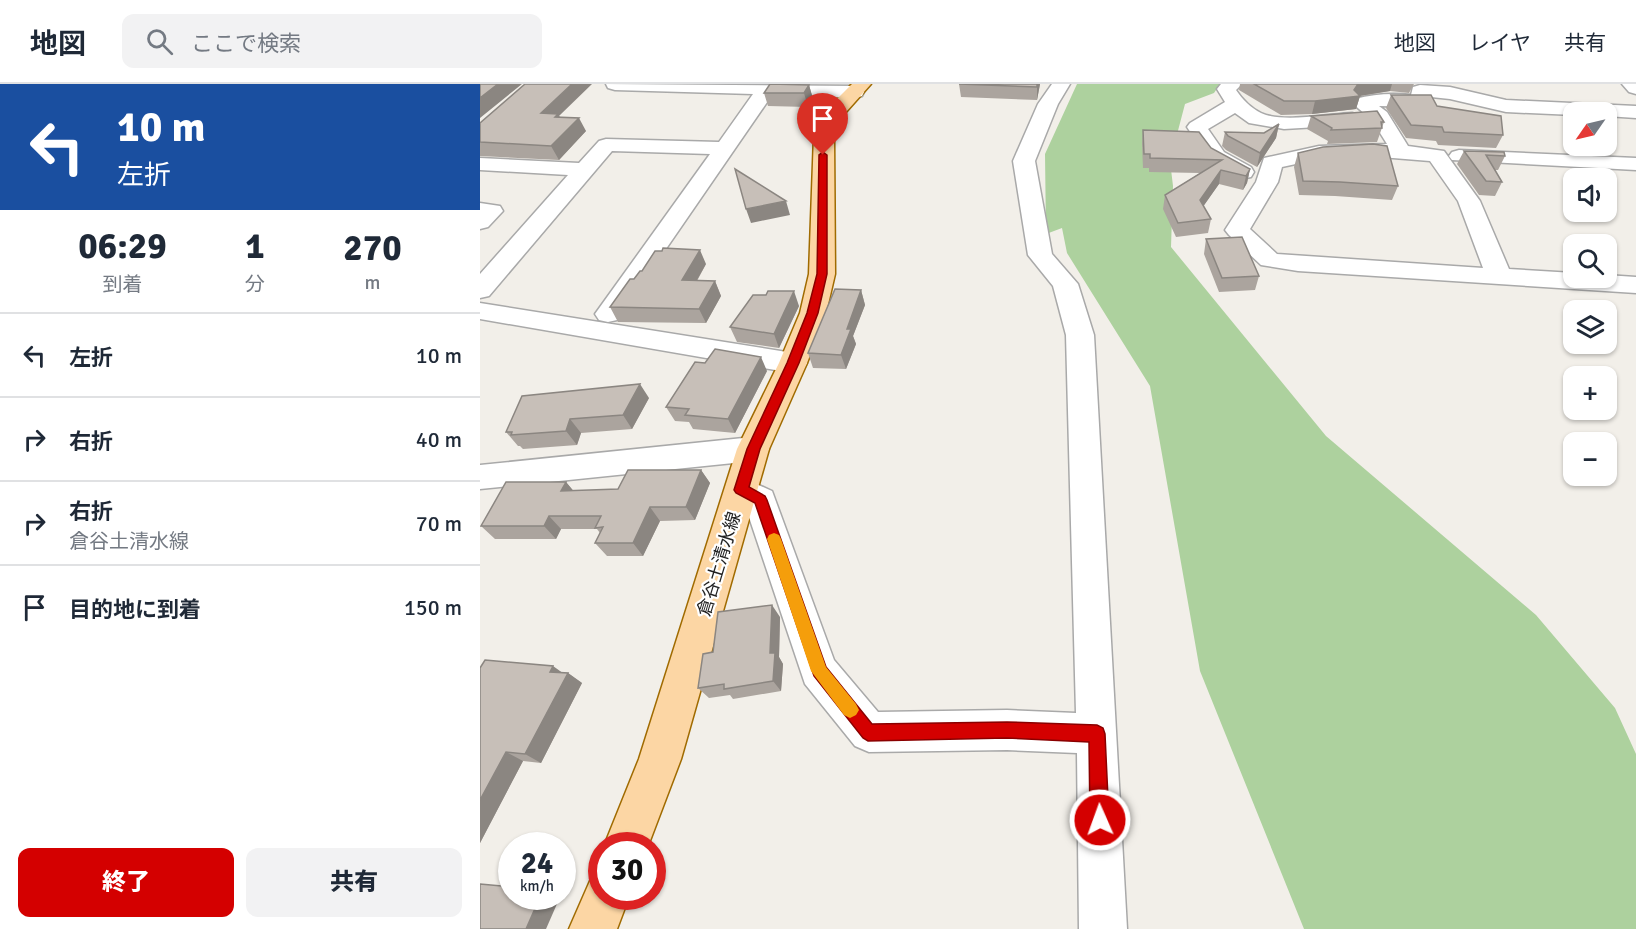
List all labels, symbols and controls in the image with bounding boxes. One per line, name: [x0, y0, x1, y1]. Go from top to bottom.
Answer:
search box: [122, 14, 542, 68]
icon: search: [143, 25, 176, 58]
text: 地図: [30, 27, 86, 61]
text: ここで検索: [191, 30, 301, 57]
text: 地図: [1394, 30, 1436, 56]
text: レイヤ: [1469, 30, 1531, 56]
text: 共有: [1564, 30, 1606, 56]
pin: [797, 93, 848, 155]
text: 10 m: [117, 102, 206, 153]
icon: arrive: [806, 102, 839, 135]
north arrow: [1563, 102, 1617, 156]
map controls: [1563, 102, 1617, 486]
icon: left: [18, 108, 96, 186]
text: 左折: [117, 159, 171, 192]
button: sound: [1563, 168, 1617, 222]
text: 06:29: [78, 224, 167, 269]
text: 1: [245, 224, 265, 269]
text: 270: [343, 226, 402, 271]
button: search: [1563, 234, 1617, 288]
text: m: [365, 270, 380, 295]
text: 到着: [103, 272, 143, 297]
text: 分: [245, 272, 265, 297]
button: layers: [1563, 300, 1617, 354]
icon: left: [18, 339, 51, 372]
text: 10 m: [416, 342, 462, 369]
text: 左折: [69, 344, 113, 371]
button: +: [1563, 366, 1617, 420]
icon: right: [18, 423, 51, 456]
text: 40 m: [416, 426, 462, 453]
text: 右折: [69, 428, 113, 455]
button: −: [1563, 432, 1617, 486]
text: 右折: [69, 498, 113, 525]
icon: right: [18, 507, 51, 540]
street label: 倉谷土清水線: [693, 509, 745, 619]
text: 70 m: [416, 510, 462, 537]
text: 倉谷土清水線: [69, 529, 189, 554]
icon: arrive: [18, 591, 51, 624]
text: 150 m: [404, 594, 462, 621]
text: 目的地に到着: [69, 596, 201, 623]
position arrow: [1068, 788, 1132, 852]
speed limit sign: 30: [588, 832, 666, 910]
text: 24: [521, 845, 553, 882]
button: 終了: [18, 848, 234, 917]
button: 共有: [246, 848, 462, 917]
text: km/h: [520, 877, 554, 895]

